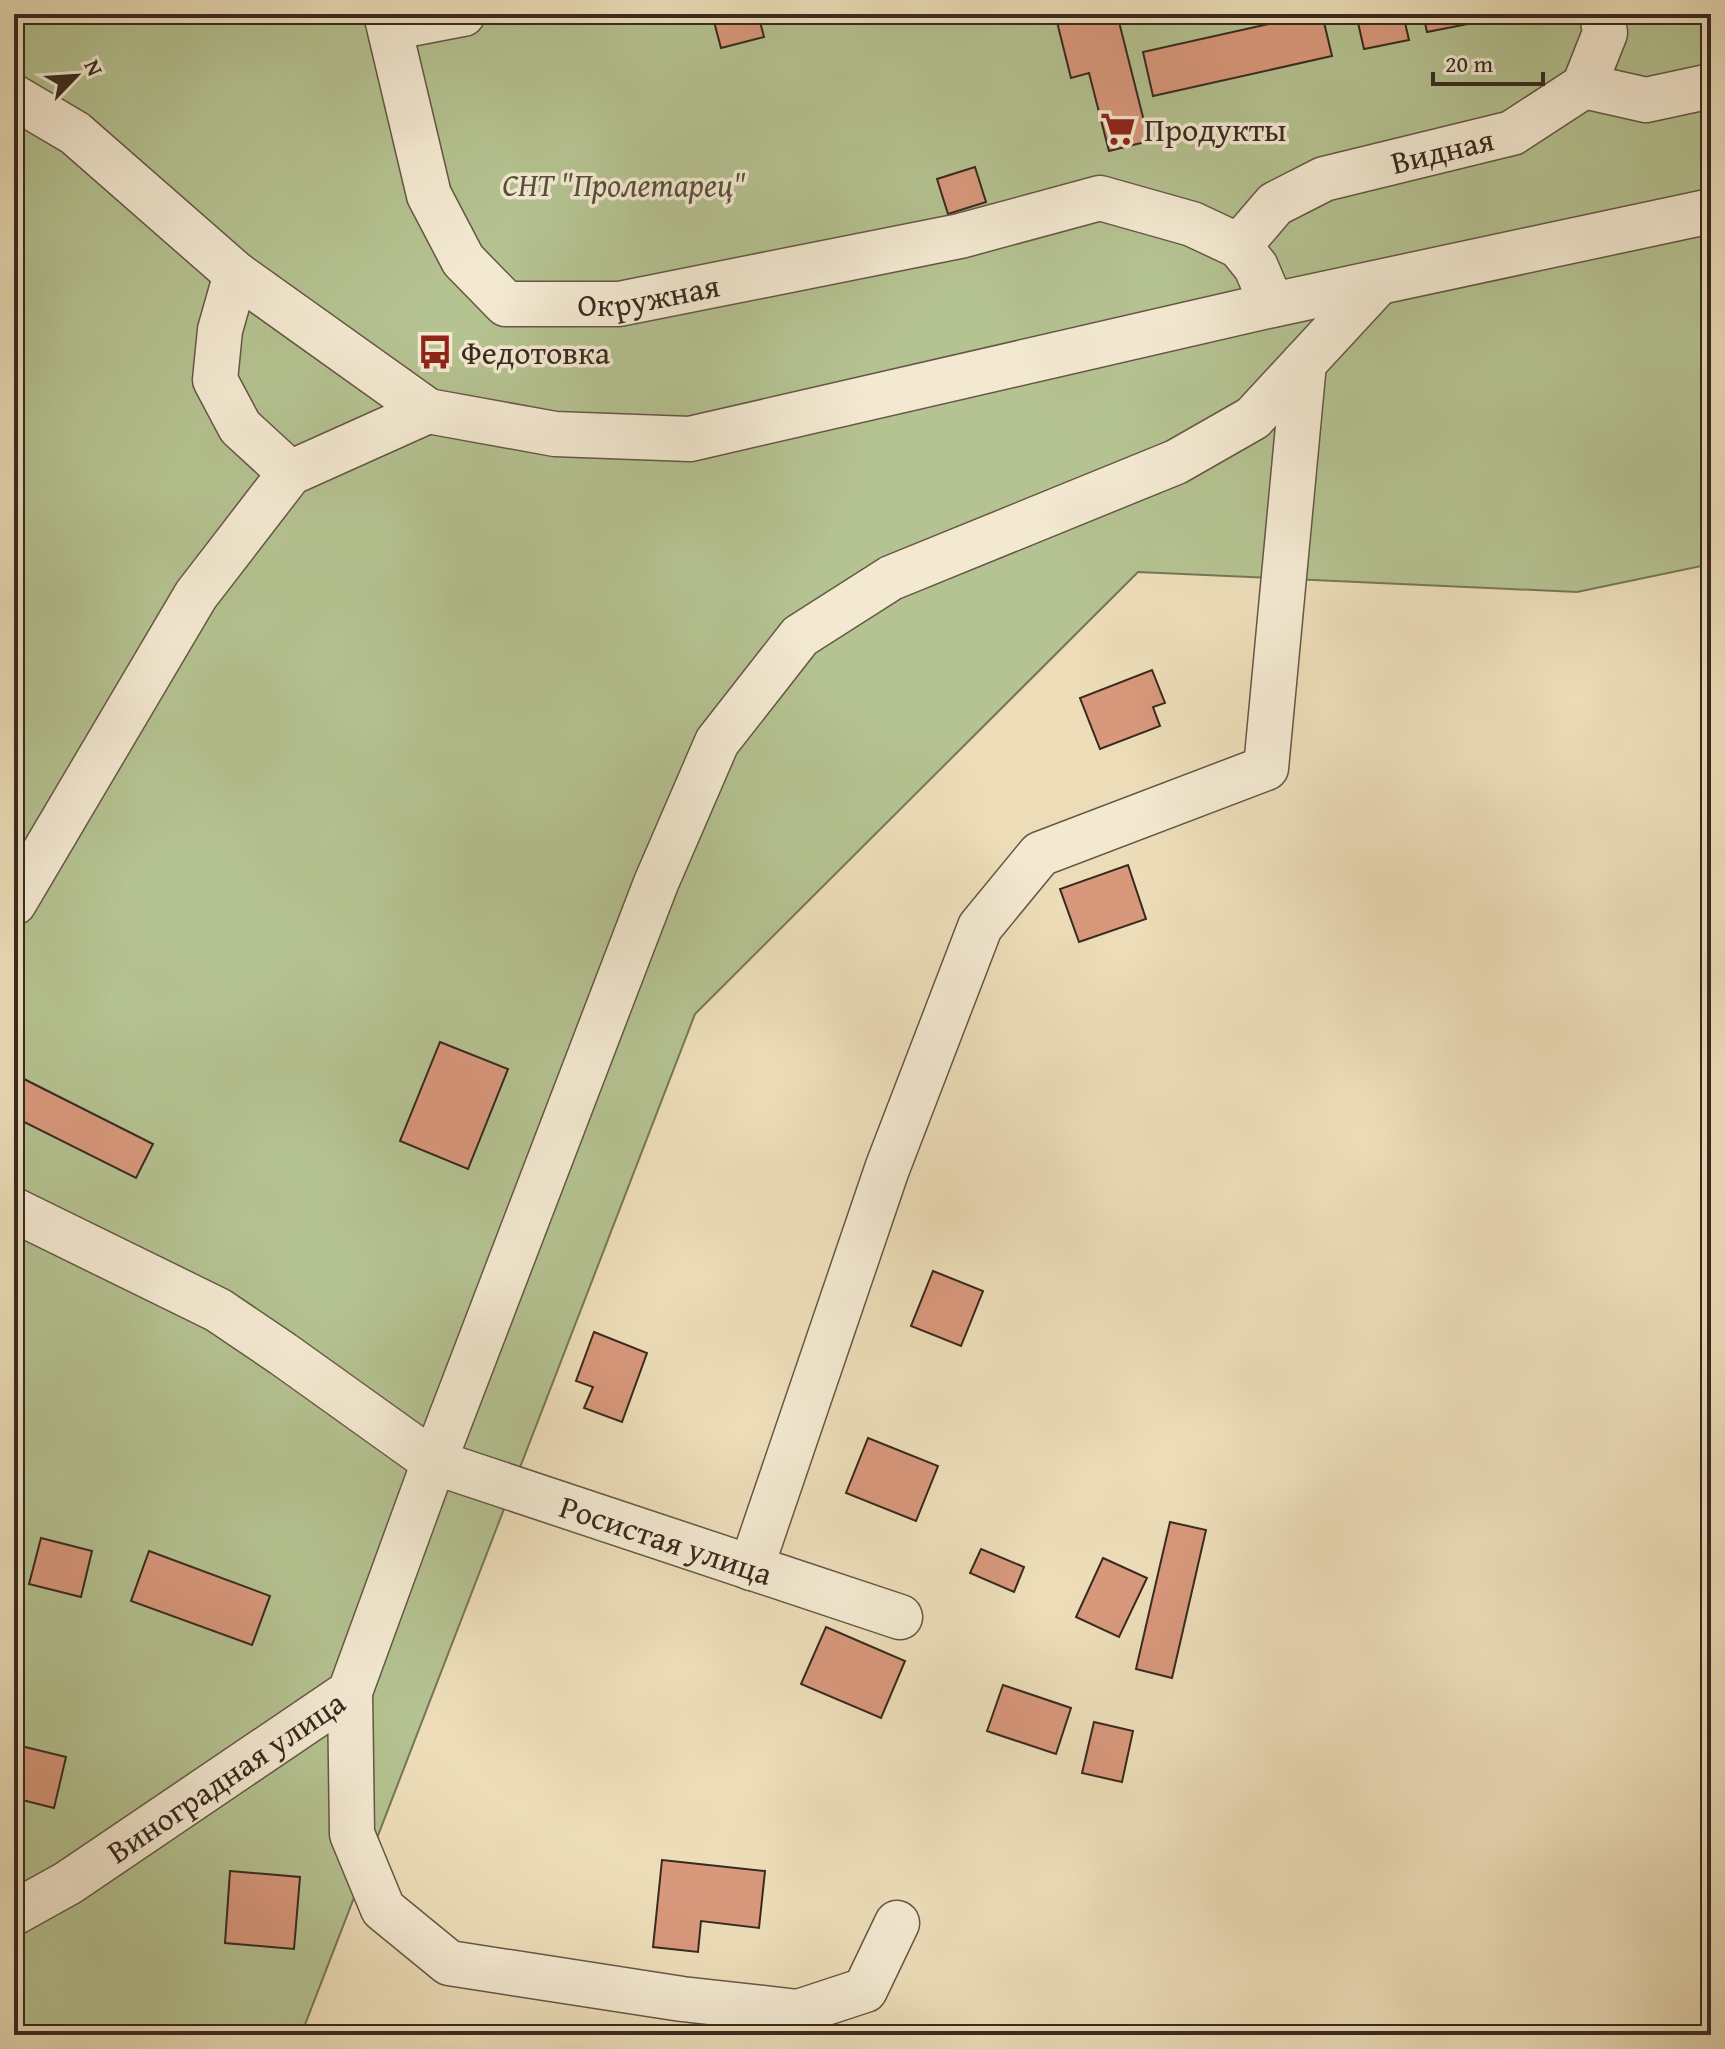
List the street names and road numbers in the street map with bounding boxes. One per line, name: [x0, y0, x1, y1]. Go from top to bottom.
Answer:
street label: Видная: [1386, 115, 1499, 185]
street label: Окружная: [577, 261, 723, 328]
street label: Росистая улица: [554, 1482, 779, 1597]
street label: Виноградная улица: [97, 1678, 355, 1874]

